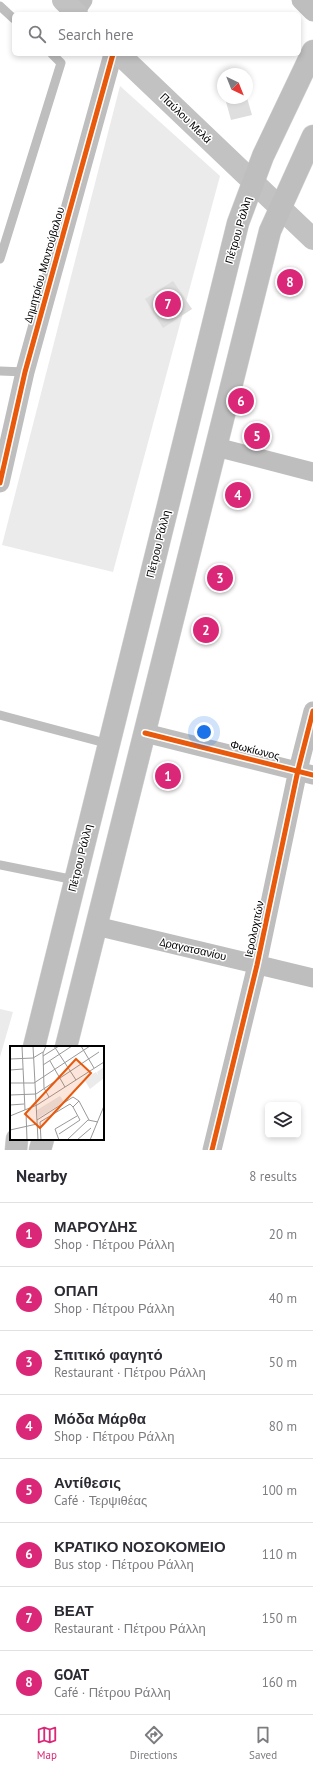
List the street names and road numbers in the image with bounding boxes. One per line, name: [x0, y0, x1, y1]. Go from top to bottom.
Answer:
street label: Παύλου Μελά: [157, 90, 215, 147]
street label: Πέτρου Ράλλη: [222, 195, 254, 265]
street label: Δημητρίου Μαντούβαλου: [21, 205, 67, 325]
street label: Πέτρου Ράλλη: [143, 509, 173, 579]
street label: Φωκίωνος: [229, 737, 281, 763]
street label: Πέτρου Ράλλη: [65, 823, 95, 893]
street label: Ιερολοχιτών: [241, 899, 267, 959]
street label: Δραγατσανίου: [158, 935, 228, 963]

